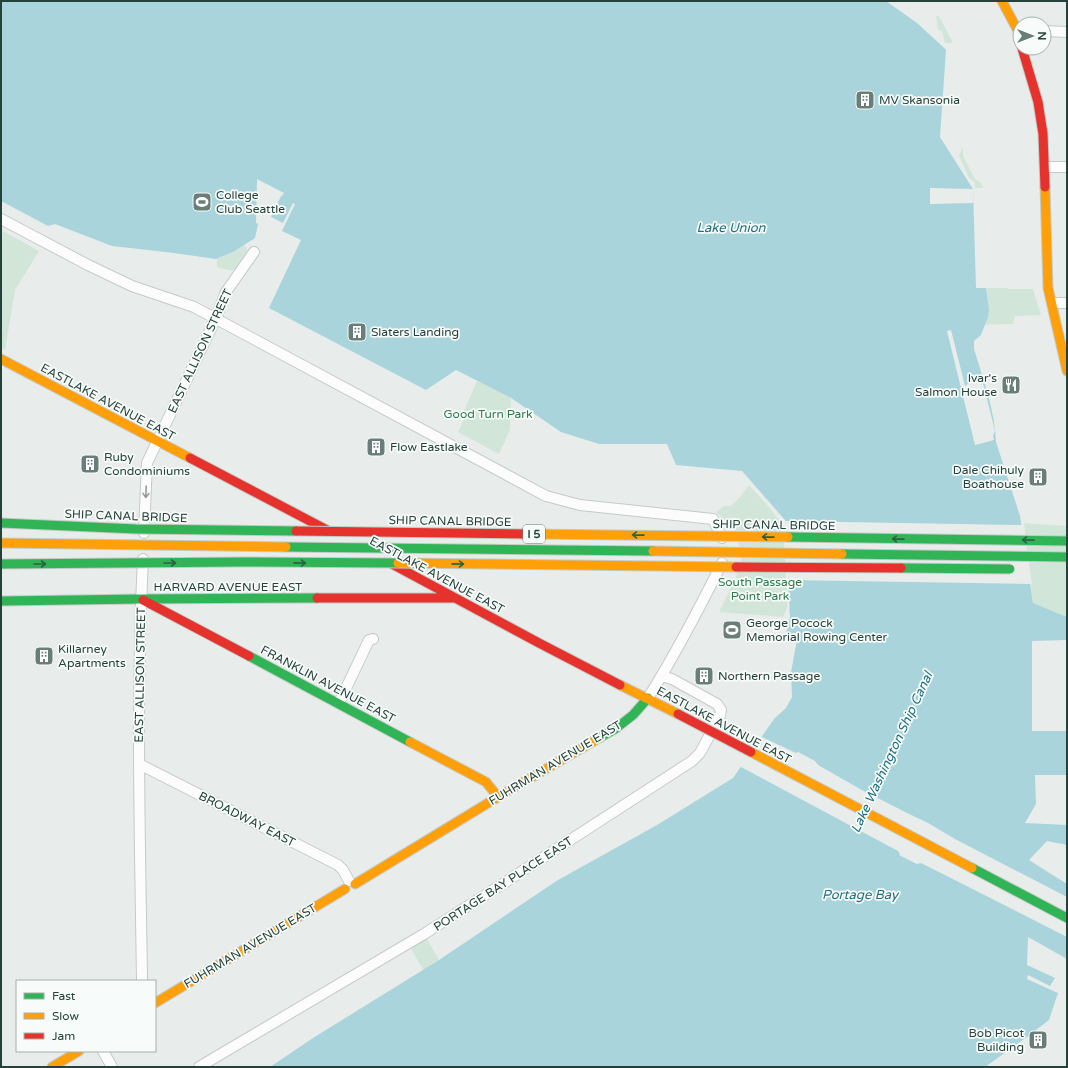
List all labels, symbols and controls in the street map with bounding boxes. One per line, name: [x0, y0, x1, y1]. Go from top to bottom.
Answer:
north arrow: [1012, 16, 1052, 56]
text: N: [1035, 32, 1048, 40]
building icon: MV Skansonia: [854, 89, 876, 111]
place label: MV Skansonia: [879, 93, 960, 107]
place label: College Club Seattle: [216, 188, 285, 216]
sports icon: College Club Seattle: [191, 191, 213, 213]
water label: Lake Union: [696, 220, 767, 236]
street label: EAST ALLISON STREET: [165, 286, 235, 415]
building icon: Slaters Landing: [346, 321, 368, 343]
place label: Slaters Landing: [371, 325, 459, 339]
street label: EASTLAKE AVENUE EAST: [38, 361, 178, 444]
place label: Ivar's Salmon House: [915, 371, 997, 399]
restaurant icon: Ivar's Salmon House: [1000, 374, 1022, 396]
park label: Good Turn Park: [444, 407, 533, 421]
building icon: Flow Eastlake: [365, 436, 387, 458]
place label: Flow Eastlake: [390, 440, 468, 454]
place label: Ruby Condominiums: [104, 450, 190, 478]
building icon: Ruby Condominiums: [79, 453, 101, 475]
place label: Dale Chihuly Boathouse: [953, 463, 1025, 491]
building icon: Dale Chihuly Boathouse: [1027, 466, 1049, 488]
one-way arrow: [142, 485, 149, 498]
street label: SHIP CANAL BRIDGE: [64, 507, 188, 525]
street label: SHIP CANAL BRIDGE: [388, 513, 512, 529]
street label: SHIP CANAL BRIDGE: [712, 517, 836, 533]
road number: I 5: [523, 525, 545, 543]
one-way arrow: [632, 531, 645, 539]
one-way arrow: [762, 533, 775, 541]
street label: EASTLAKE AVENUE EAST: [367, 534, 507, 617]
one-way arrow: [892, 535, 905, 542]
one-way arrow: [1022, 536, 1035, 544]
one-way arrow: [163, 559, 176, 567]
one-way arrow: [293, 559, 306, 567]
one-way arrow: [33, 560, 46, 568]
one-way arrow: [451, 560, 464, 568]
park label: South Passage Point Park: [718, 575, 802, 603]
street label: HARVARD AVENUE EAST: [154, 580, 303, 594]
street label: EAST ALLISON STREET: [132, 606, 148, 743]
place label: George Pocock Memorial Rowing Center: [746, 616, 888, 644]
sports icon: George Pocock Memorial Rowing Center: [721, 619, 743, 641]
place label: Killarney Apartments: [58, 642, 126, 670]
street label: FRANKLIN AVENUE EAST: [258, 643, 398, 726]
building icon: Killarney Apartments: [33, 645, 55, 667]
building icon: Northern Passage: [693, 665, 715, 687]
water label: Lake Washington Ship Canal: [848, 668, 937, 835]
place label: Northern Passage: [718, 669, 820, 683]
street label: EASTLAKE AVENUE EAST: [654, 684, 794, 767]
street label: FUHRMAN AVENUE EAST: [486, 717, 624, 808]
street label: BROADWAY EAST: [196, 789, 298, 850]
street label: PORTAGE BAY PLACE EAST: [431, 834, 575, 934]
water label: Portage Bay: [822, 887, 900, 903]
street label: FUHRMAN AVENUE EAST: [181, 900, 319, 991]
legend: [16, 980, 156, 1052]
text: Fast: [52, 989, 76, 1003]
text: Slow: [52, 1009, 79, 1023]
place label: Bob Picot Building: [969, 1026, 1024, 1054]
text: Jam: [52, 1029, 75, 1043]
building icon: Bob Picot Building: [1027, 1029, 1049, 1051]

